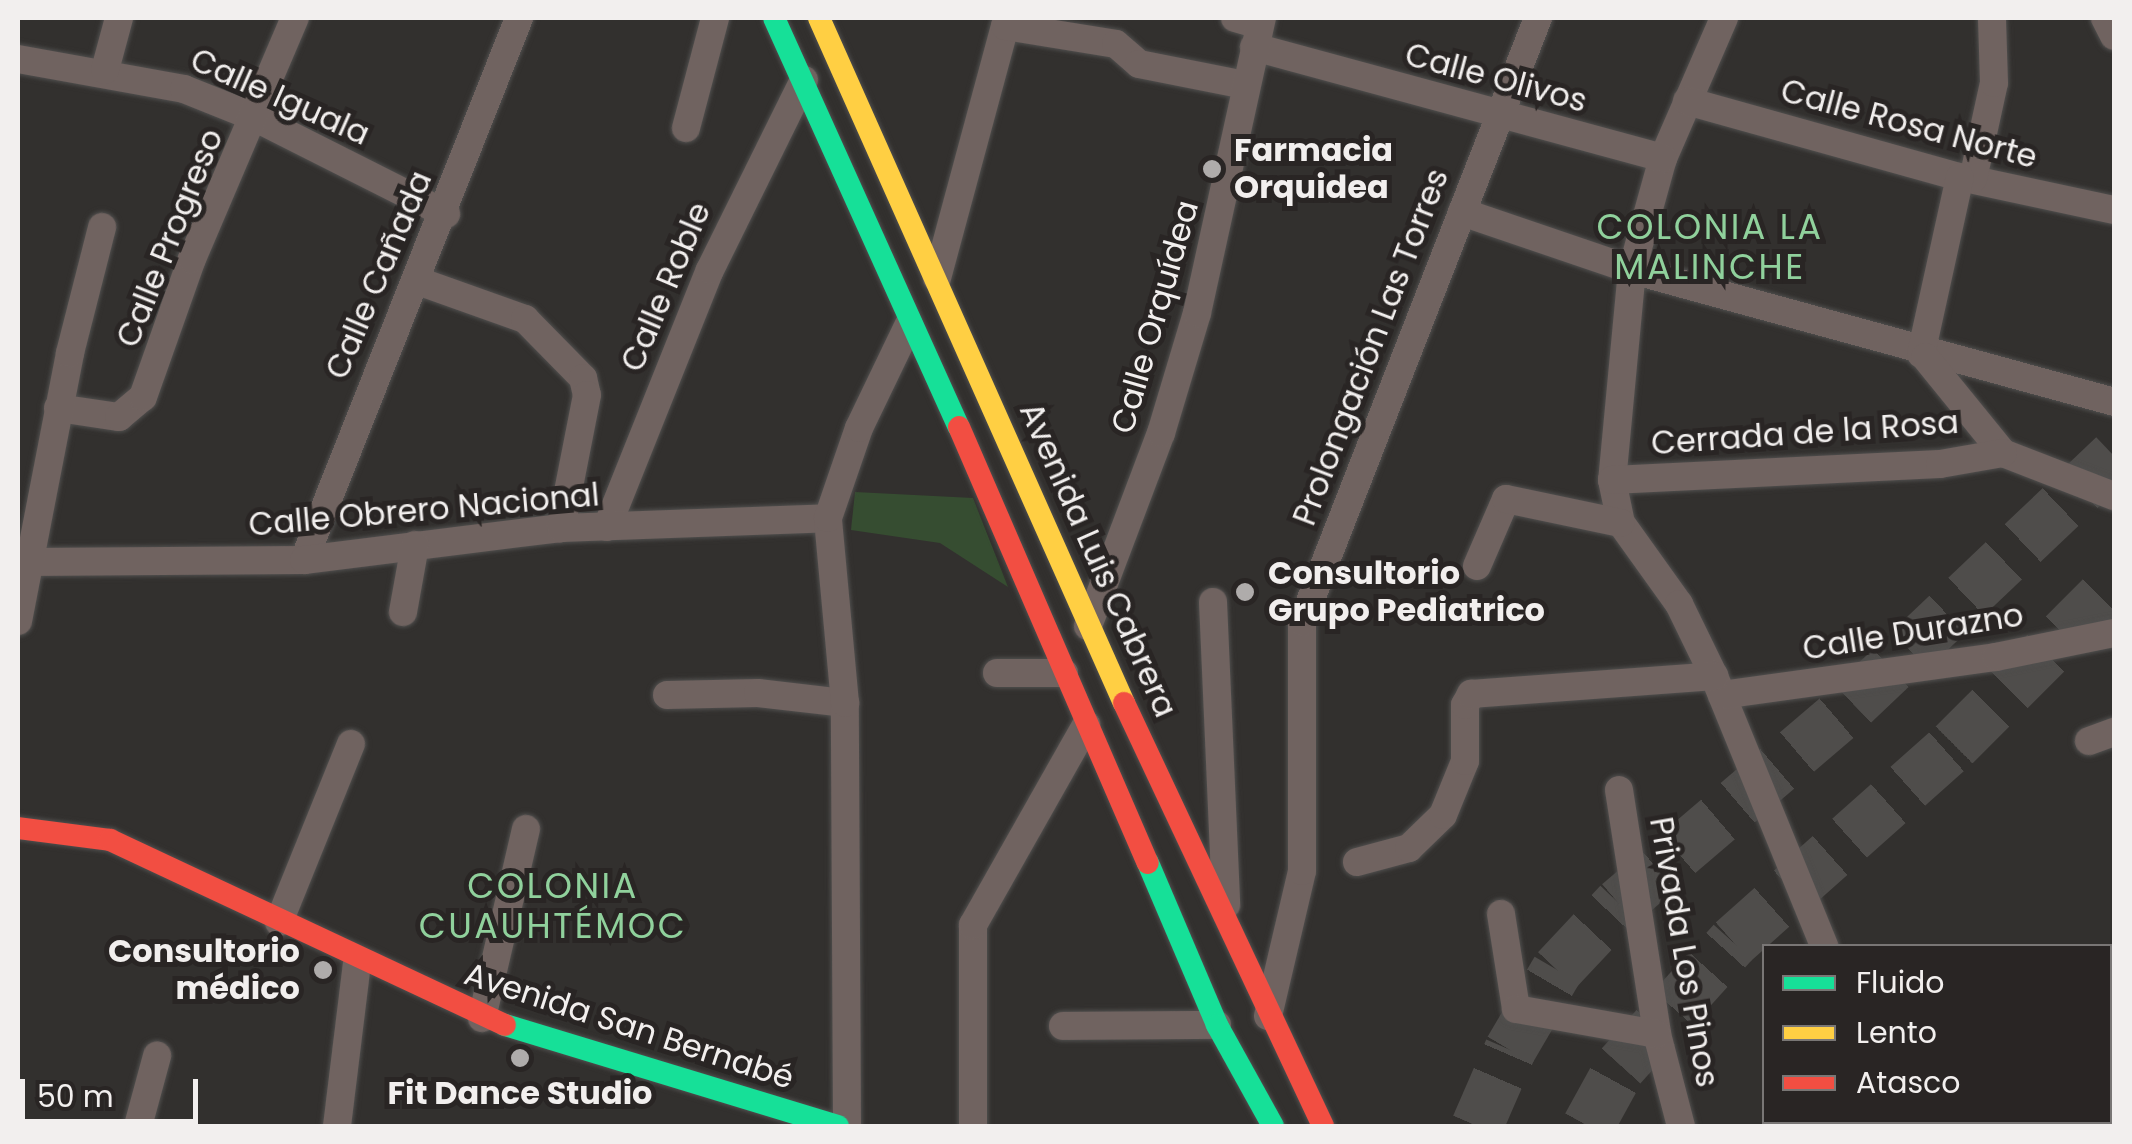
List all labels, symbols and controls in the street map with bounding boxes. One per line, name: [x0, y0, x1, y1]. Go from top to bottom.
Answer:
street label: Calle Olivos: [1401, 35, 1591, 121]
street label: Calle Iguala: [185, 40, 375, 154]
street label: Calle Rosa Norte: [1777, 71, 2041, 177]
street label: Calle Progreso: [109, 123, 231, 353]
place label: Farmacia Orquidea: [1234, 132, 1393, 207]
marker: Farmacia Orquidea: [1199, 156, 1225, 182]
street label: Prolongación Las Torres: [1285, 163, 1457, 531]
street label: Calle Cañada: [318, 165, 440, 385]
street label: Calle Orquídea: [1103, 196, 1207, 438]
street label: Calle Roble: [613, 197, 719, 377]
district label: COLONIA LA MALINCHE: [1596, 206, 1824, 288]
street label: Avenida Luis Cabrera: [1011, 397, 1185, 723]
street label: Cerrada de la Rosa: [1650, 403, 1960, 463]
street label: Calle Obrero Nacional: [247, 476, 601, 544]
place label: Consultorio Grupo Pediatrico: [1268, 555, 1545, 630]
marker: Consultorio Grupo Pediatrico: [1232, 579, 1258, 605]
street label: Calle Durazno: [1800, 596, 2026, 668]
street label: Privada Los Pinos: [1641, 814, 1727, 1090]
district label: COLONIA CUAUHTÉMOC: [419, 865, 687, 947]
place label: Consultorio médico: [108, 933, 300, 1008]
legend: [1762, 944, 2112, 1124]
street label: Avenida San Bernabé: [460, 955, 798, 1097]
marker: Consultorio médico: [310, 957, 336, 983]
text: Fluido: [1856, 961, 1945, 1004]
text: Lento: [1856, 1011, 1937, 1054]
marker: Fit Dance Studio: [509, 1047, 531, 1069]
scale bar: [25, 1059, 202, 1121]
text: Atasco: [1856, 1061, 1961, 1104]
place label: Fit Dance Studio: [388, 1074, 652, 1112]
text: 50 m: [37, 1075, 114, 1118]

